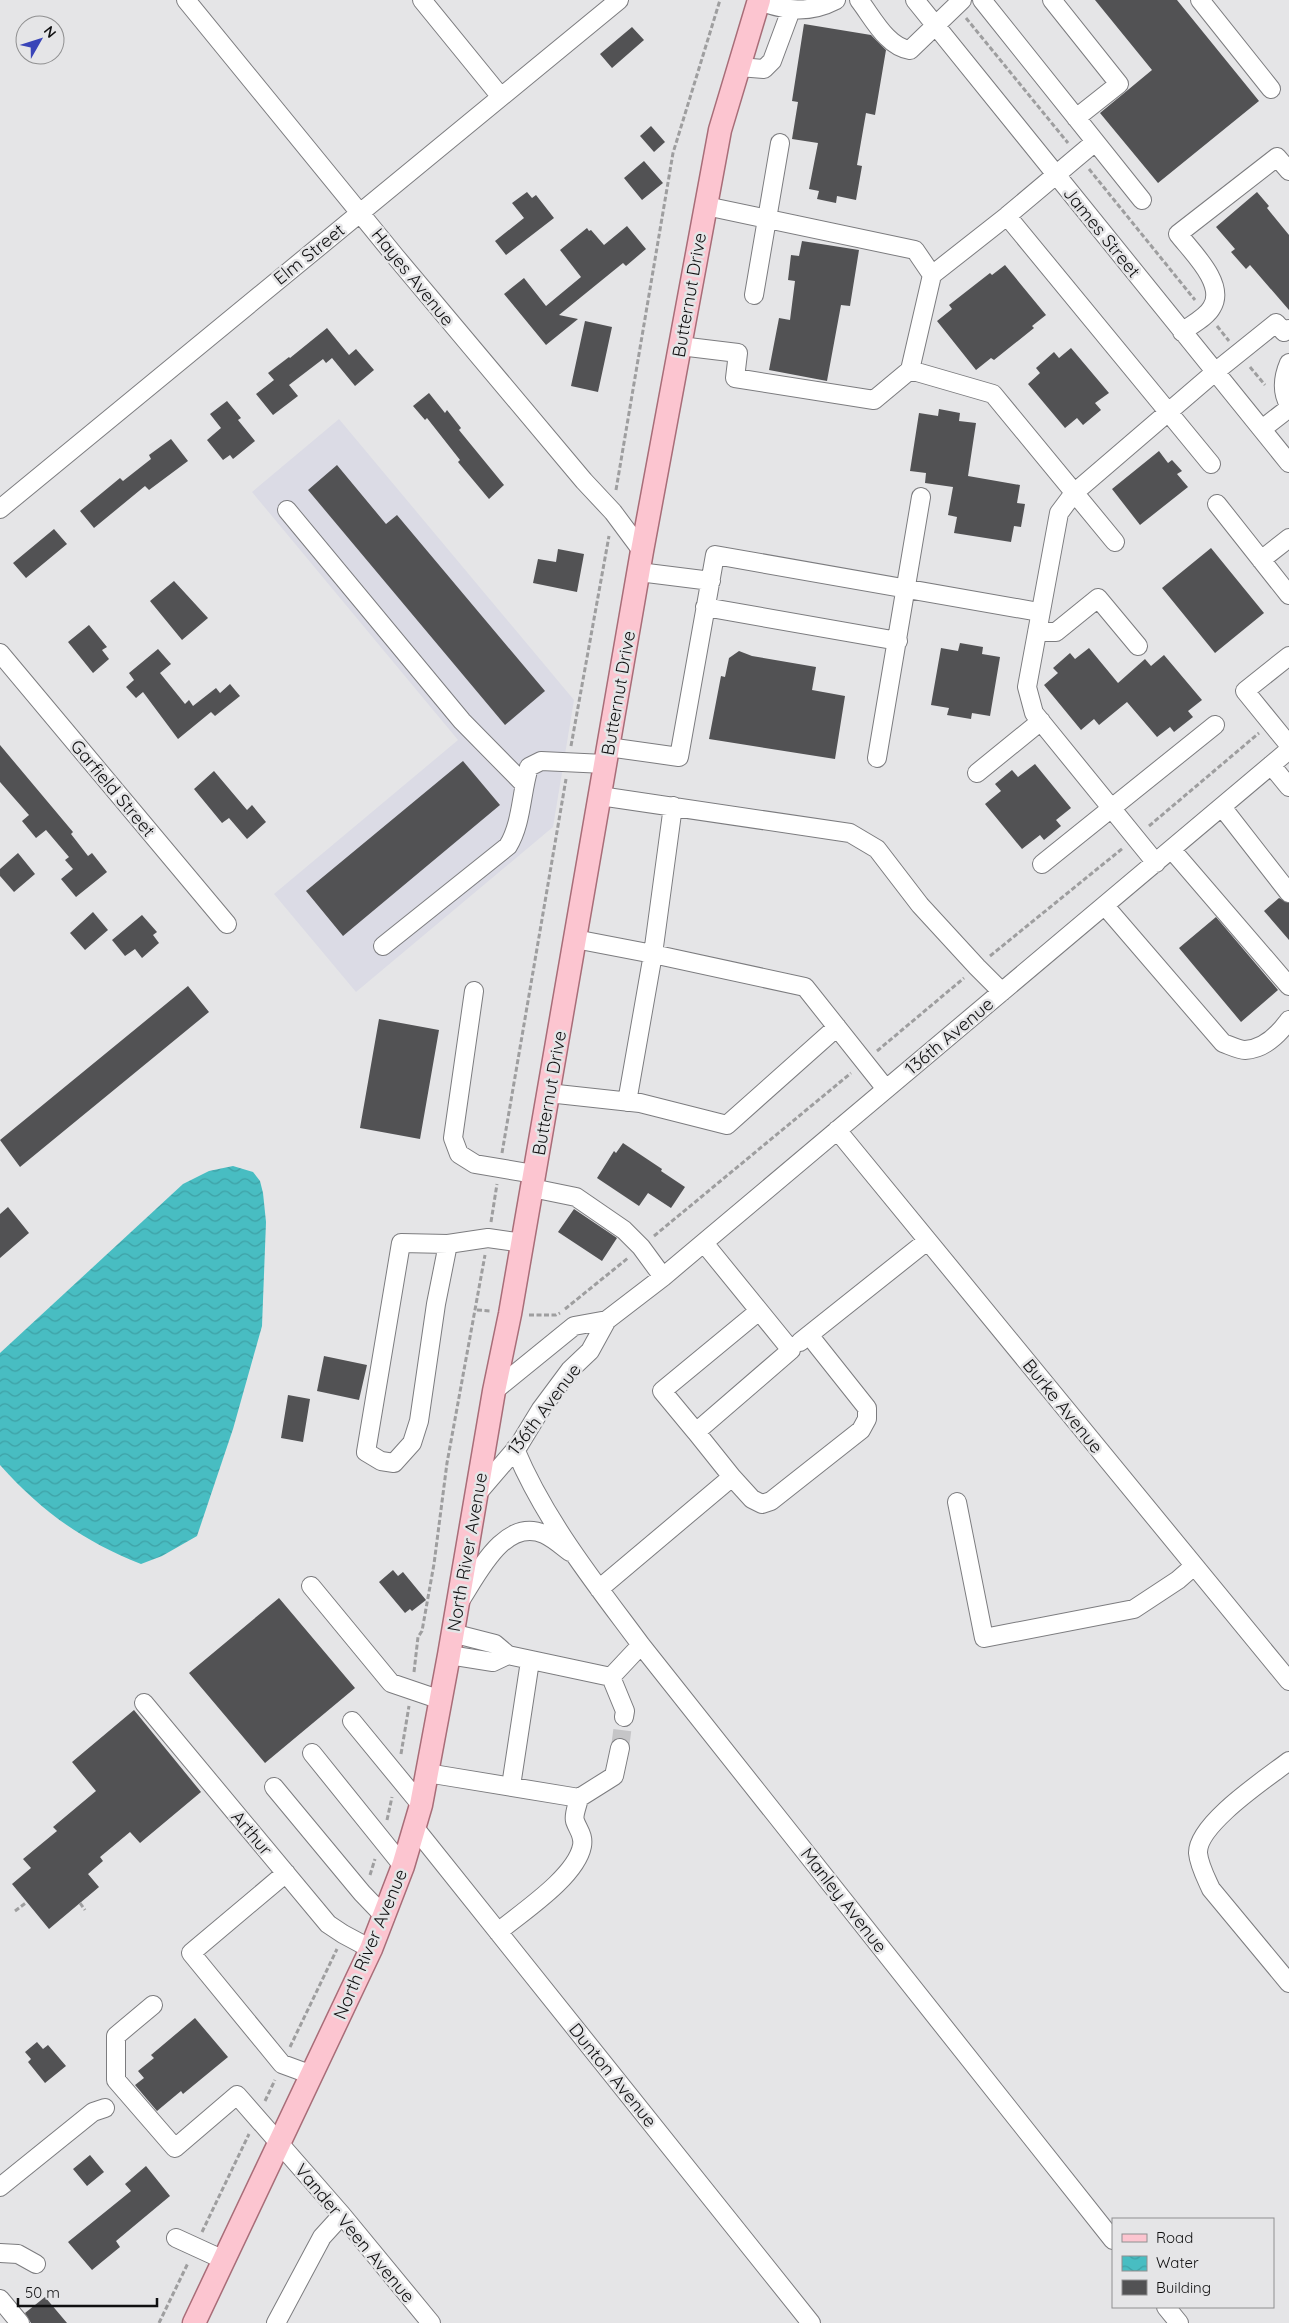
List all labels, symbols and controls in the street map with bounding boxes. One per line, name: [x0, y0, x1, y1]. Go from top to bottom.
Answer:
north arrow: [15, 15, 65, 65]
text: N: [40, 22, 60, 41]
street label: James Street: [1058, 182, 1146, 282]
street label: Elm Street: [269, 218, 349, 290]
street label: Hayes Avenue: [367, 223, 459, 331]
street label: Butternut Drive: [667, 231, 711, 359]
street label: Butternut Drive: [596, 629, 640, 757]
street label: Garfield Street: [66, 735, 160, 841]
street label: 136th Avenue: [900, 992, 998, 1080]
street label: Butternut Drive: [527, 1029, 571, 1157]
street label: Burke Avenue: [1018, 1354, 1108, 1458]
street label: 136th Avenue: [502, 1359, 586, 1459]
street label: North River Avenue: [442, 1471, 492, 1633]
street label: Arthur: [226, 1806, 278, 1860]
street label: Manley Avenue: [796, 1843, 892, 1957]
street label: North River Avenue: [328, 1865, 412, 2023]
street label: Dunton Avenue: [564, 2018, 662, 2132]
street label: Vander Veen Avenue: [290, 2159, 420, 2307]
legend: [1112, 2218, 1274, 2308]
text: Road: [1156, 2228, 1193, 2247]
text: Water: [1156, 2253, 1199, 2272]
scale bar: [18, 2276, 156, 2308]
text: Building: [1156, 2278, 1211, 2297]
text: 50 m: [25, 2283, 60, 2302]

